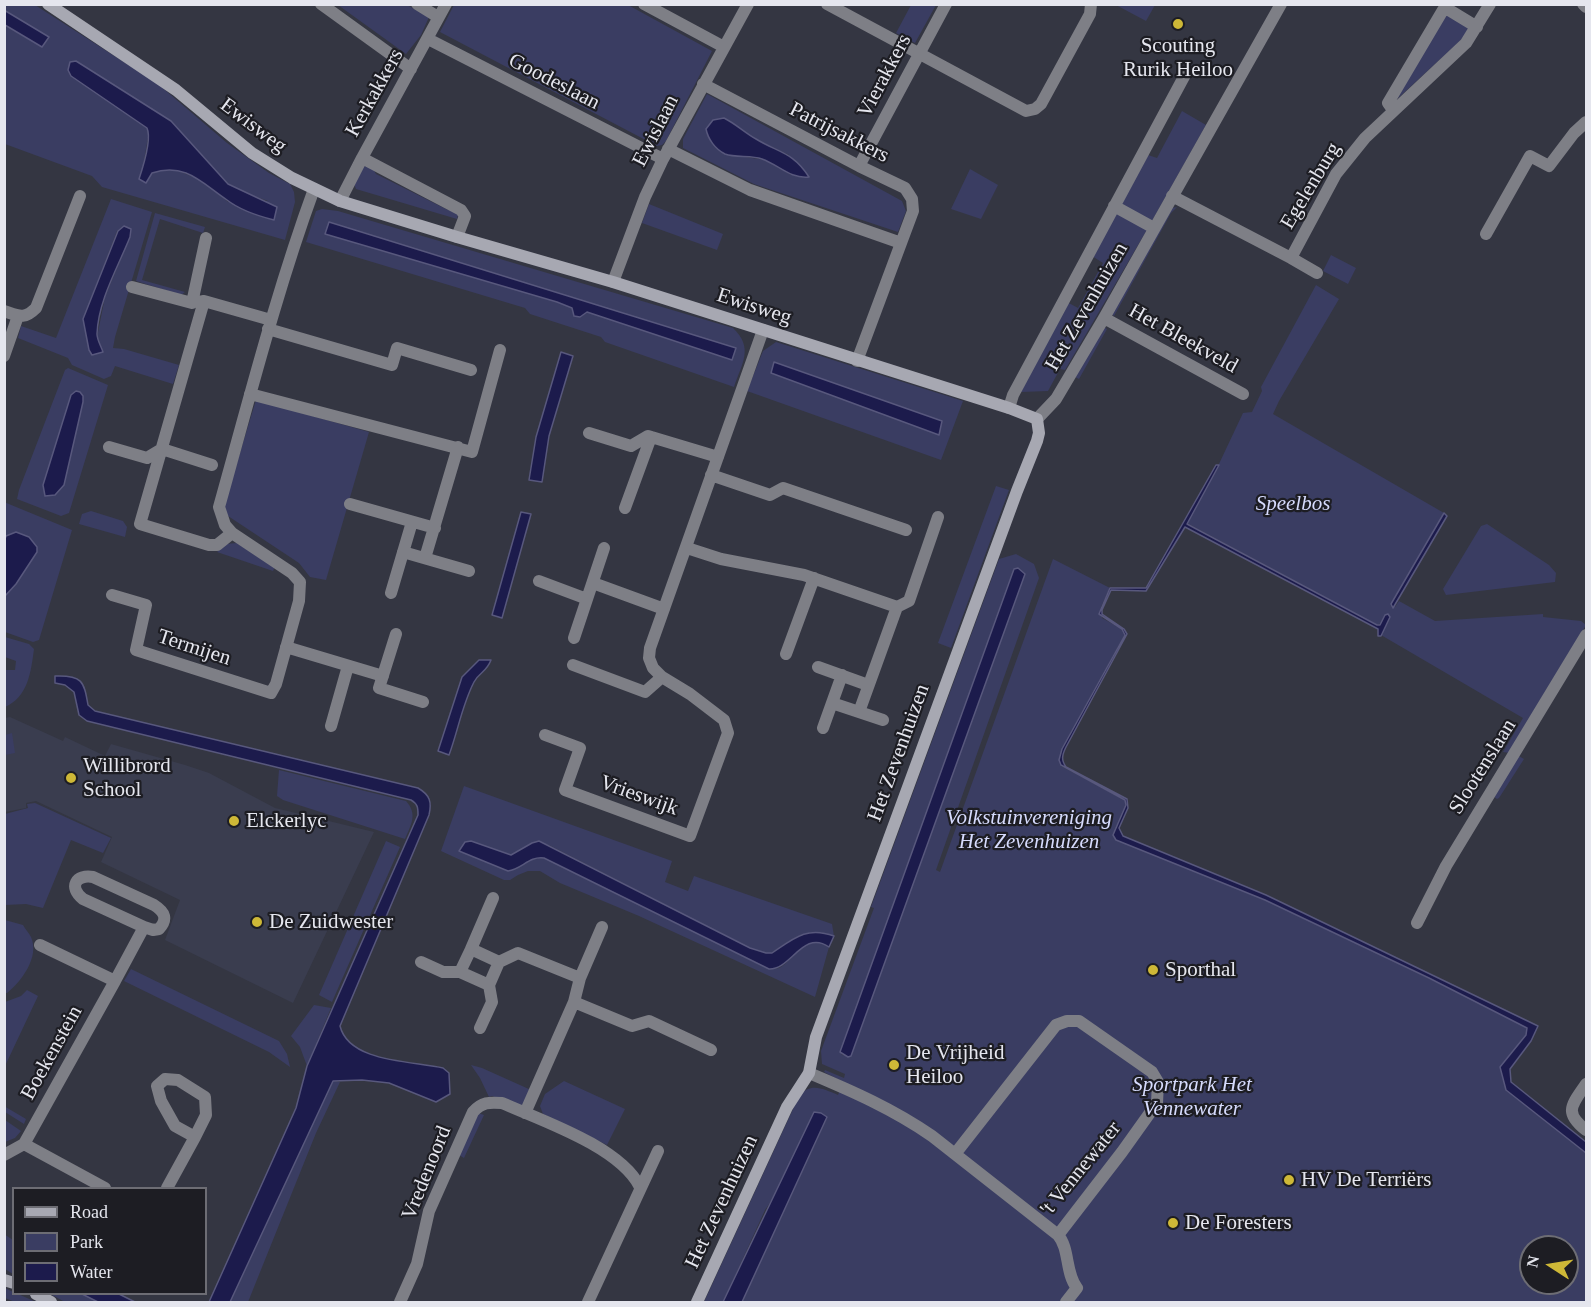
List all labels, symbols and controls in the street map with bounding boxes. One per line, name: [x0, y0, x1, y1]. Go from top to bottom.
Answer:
marker: Scouting Rurik Heiloo: [1171, 17, 1185, 31]
street label: Vierakkers: [853, 30, 917, 122]
place label: Scouting Rurik Heiloo: [1123, 33, 1233, 83]
street label: Kerkakkers: [341, 45, 409, 141]
street label: Goodeslaan: [504, 48, 604, 116]
street label: Ewislaan: [627, 91, 685, 171]
street label: Ewisweg: [215, 93, 291, 159]
street label: Patrijsakkers: [785, 97, 893, 169]
street label: Egelenburg: [1275, 138, 1347, 234]
street label: Het Zevenhuizen: [1040, 238, 1134, 376]
street label: Ewisweg: [713, 283, 795, 331]
street label: Het Bleekveld: [1124, 299, 1242, 379]
park label: Speelbos: [1256, 491, 1330, 517]
street label: Termijen: [154, 624, 234, 672]
street label: Het Zevenhuizen: [863, 681, 935, 825]
street label: Slootenslaan: [1444, 715, 1522, 819]
place label: Willibrord School: [83, 753, 171, 803]
street label: Vrieswijk: [596, 770, 682, 822]
marker: Willibrord School: [64, 771, 78, 785]
park label: Volkstuinvereniging Het Zevenhuizen: [946, 805, 1112, 855]
place label: Elckerlyc: [246, 808, 326, 834]
marker: Elckerlyc: [227, 814, 241, 828]
place label: De Zuidwester: [269, 909, 393, 935]
marker: De Zuidwester: [250, 915, 264, 929]
place label: Sporthal: [1165, 957, 1236, 983]
marker: Sporthal: [1146, 963, 1160, 977]
street label: Boekenstein: [16, 1001, 88, 1105]
place label: De Vrijheid Heiloo: [906, 1040, 1004, 1090]
marker: De Vrijheid Heiloo: [887, 1058, 901, 1072]
park label: Sportpark Het Vennewater: [1132, 1072, 1252, 1122]
street label: 't Vennewater: [1035, 1117, 1127, 1221]
street label: Vredenoord: [397, 1122, 457, 1224]
street label: Het Zevenhuizen: [680, 1131, 764, 1273]
place label: HV De Terriërs: [1301, 1167, 1431, 1193]
marker: HV De Terriërs: [1282, 1173, 1296, 1187]
legend: [12, 1187, 207, 1295]
text: Road: [70, 1202, 108, 1222]
place label: De Foresters: [1185, 1210, 1292, 1236]
marker: De Foresters: [1166, 1216, 1180, 1230]
text: Park: [70, 1232, 103, 1252]
north arrow: [1519, 1235, 1579, 1295]
text: N: [1523, 1254, 1542, 1269]
text: Water: [70, 1262, 113, 1282]

